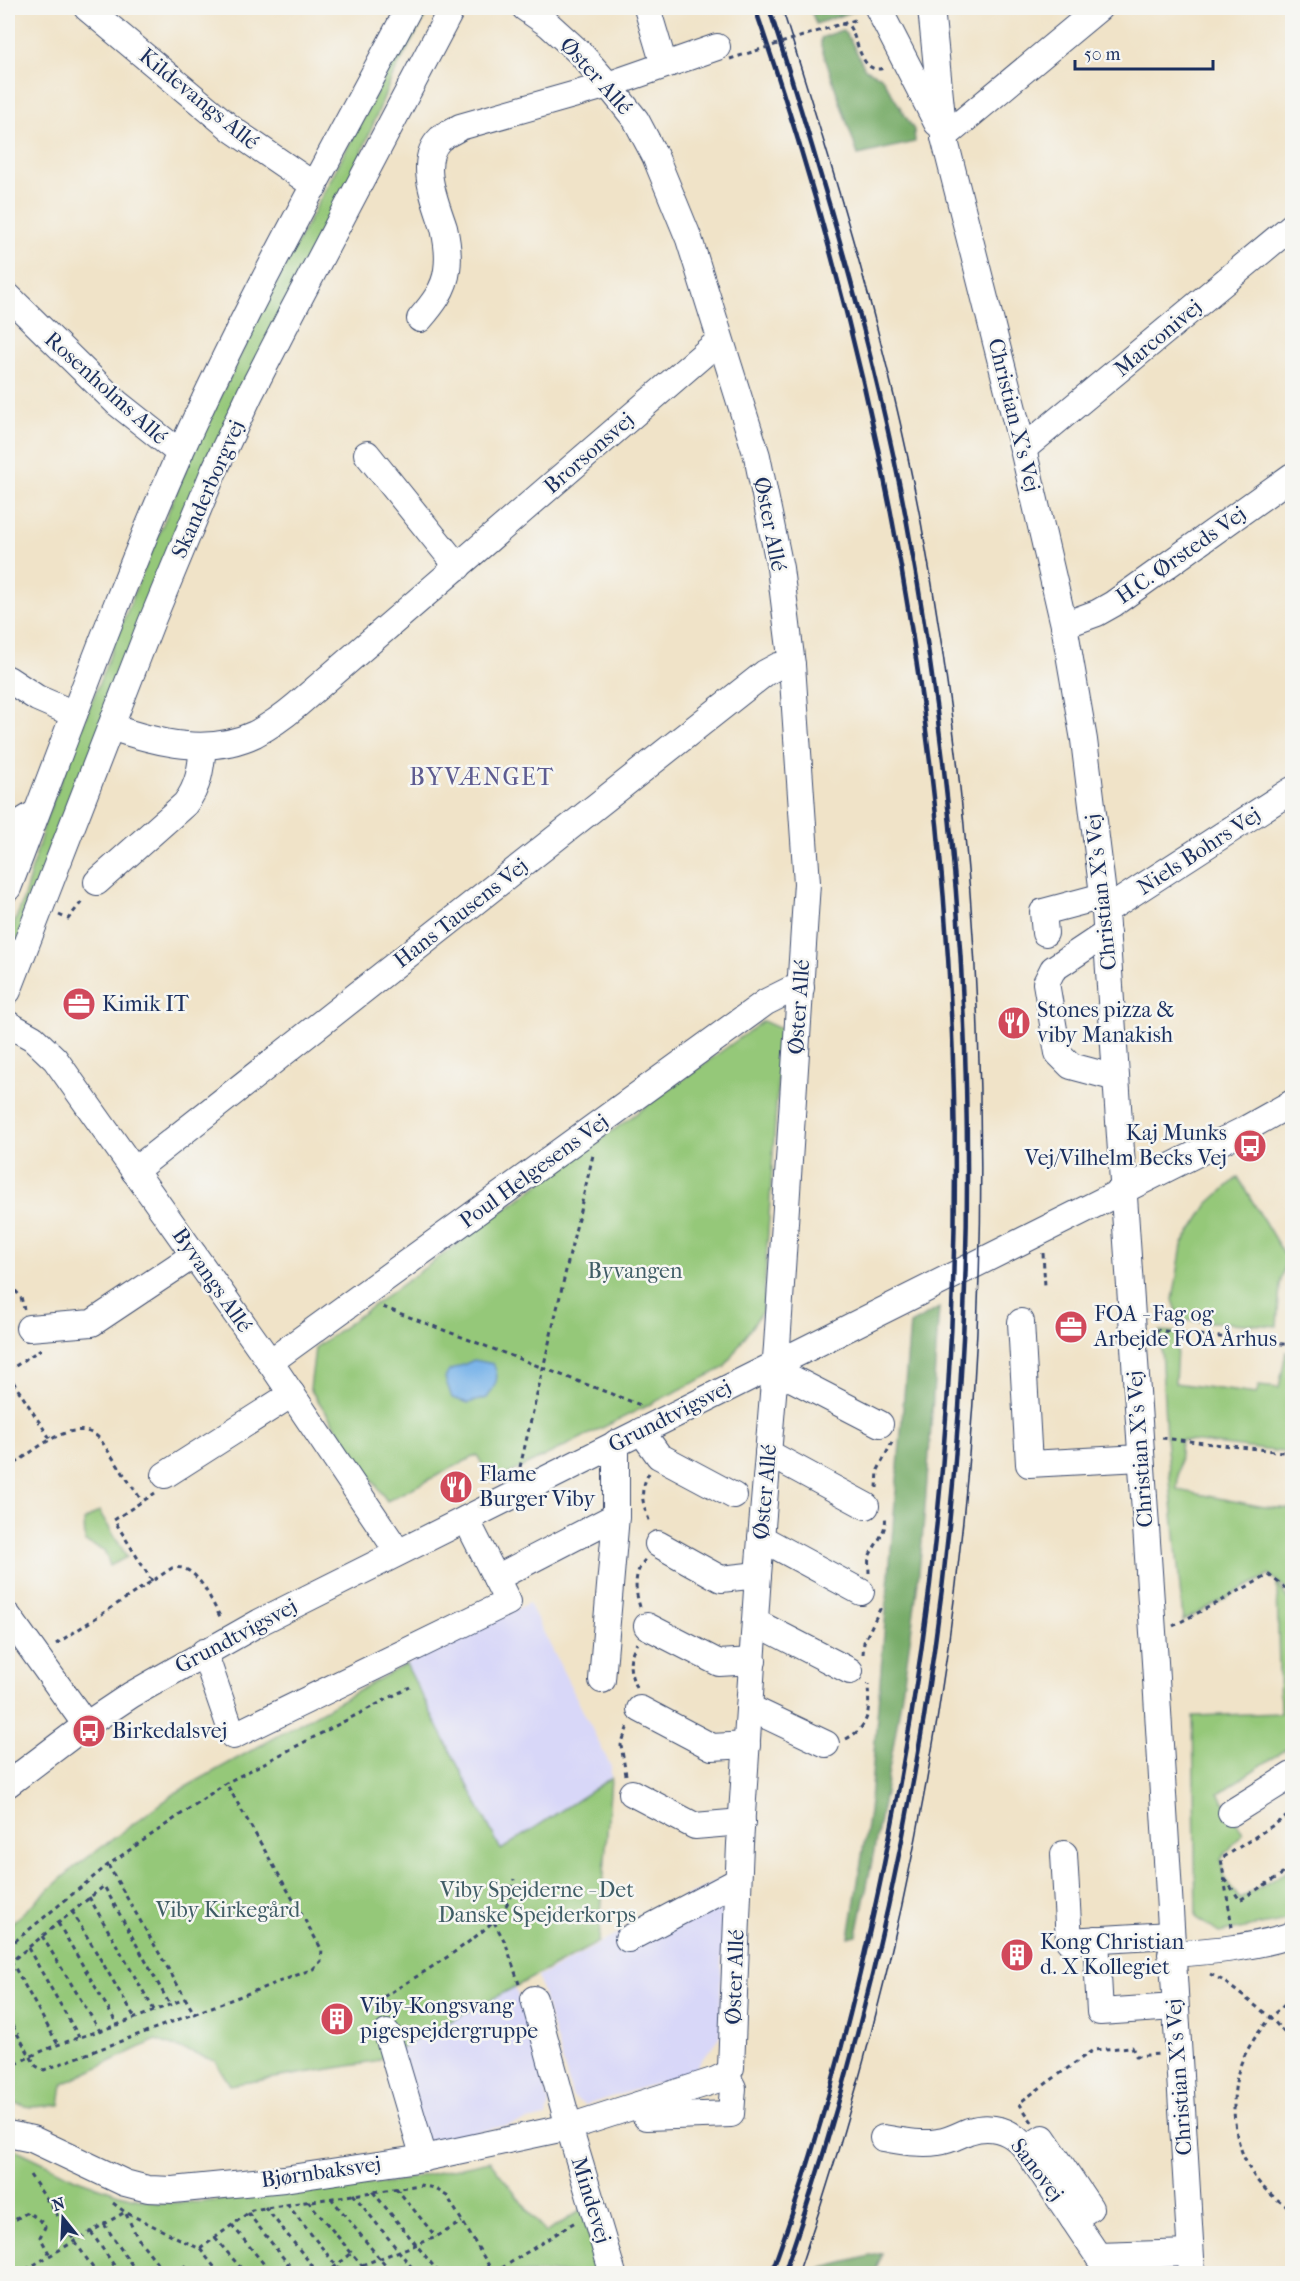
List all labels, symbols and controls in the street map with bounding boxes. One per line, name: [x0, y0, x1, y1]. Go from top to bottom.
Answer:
street label: Øster Allé: [554, 32, 638, 120]
scale bar: [1075, 33, 1213, 71]
street label: Kildevangs Allé: [134, 43, 264, 155]
text: 50 m: [1084, 44, 1121, 65]
street label: Marconivej: [1109, 294, 1207, 382]
street label: Rosenholms Allé: [39, 326, 173, 450]
street label: Christian X's Vej: [982, 336, 1046, 494]
street label: Brorsonsvej: [539, 407, 639, 499]
street label: Skanderborgvej: [166, 416, 250, 562]
street label: Øster Allé: [748, 475, 792, 573]
street label: H.C. Ørsteds Vej: [1111, 501, 1251, 609]
district label: BYVÆNGET: [409, 763, 555, 791]
street label: Niels Bohrs Vej: [1132, 801, 1266, 901]
street label: Christian X's Vej: [1080, 812, 1122, 972]
street label: Hans Tausens Vej: [389, 853, 533, 973]
street label: Øster Allé: [783, 958, 815, 1056]
office icon: Kimik IT: [61, 986, 97, 1022]
place label: Kimik IT: [102, 991, 190, 1017]
place label: Stones pizza & viby Manakish: [1037, 997, 1174, 1048]
restaurant icon: Stones pizza & viby Manakish: [996, 1005, 1032, 1041]
street label: Poul Helgesens Vej: [454, 1108, 614, 1234]
place label: Kaj Munks Vej/Vilhelm Becks Vej: [1024, 1120, 1227, 1171]
bus stop icon: Kaj Munks Vej/Vilhelm Becks Vej: [1232, 1128, 1268, 1164]
street label: Byvangs Allé: [167, 1223, 258, 1337]
park label: Byvangen: [587, 1258, 683, 1284]
place label: FOA - Fag og Arbejde FOA Århus: [1093, 1301, 1277, 1352]
office icon: FOA - Fag og Arbejde FOA Århus: [1053, 1309, 1089, 1345]
street label: Christian X's Vej: [1122, 1370, 1158, 1528]
street label: Grundtvigsvej: [604, 1374, 736, 1458]
street label: Øster Allé: [748, 1443, 782, 1541]
place label: Flame Burger Viby: [479, 1461, 596, 1512]
restaurant icon: Flame Burger Viby: [438, 1469, 474, 1505]
street label: Grundtvigsvej: [171, 1593, 301, 1679]
bus stop icon: Birkedalsvej: [71, 1713, 107, 1749]
place label: Birkedalsvej: [112, 1718, 227, 1744]
park label: Viby Spejderne - Det Danske Spejderkorps: [438, 1877, 636, 1928]
park label: Viby Kirkegård: [155, 1897, 301, 1923]
street label: Øster Allé: [720, 1929, 750, 2025]
place label: Kong Christian d. X Kollegiet: [1040, 1929, 1185, 1980]
building icon: Kong Christian d. X Kollegiet: [999, 1937, 1035, 1973]
place label: Viby-Kongsvang pigespejdergruppe: [359, 1993, 538, 2044]
street label: Christian X's Vej: [1161, 1998, 1197, 2156]
building icon: Viby-Kongsvang pigespejdergruppe: [319, 2001, 355, 2037]
street label: Sanovej: [1005, 2133, 1069, 2207]
street label: Bjørnbaksvej: [259, 2151, 383, 2193]
street label: Mindevej: [566, 2154, 616, 2246]
north arrow: [33, 2188, 93, 2248]
text: N: [50, 2193, 68, 2215]

